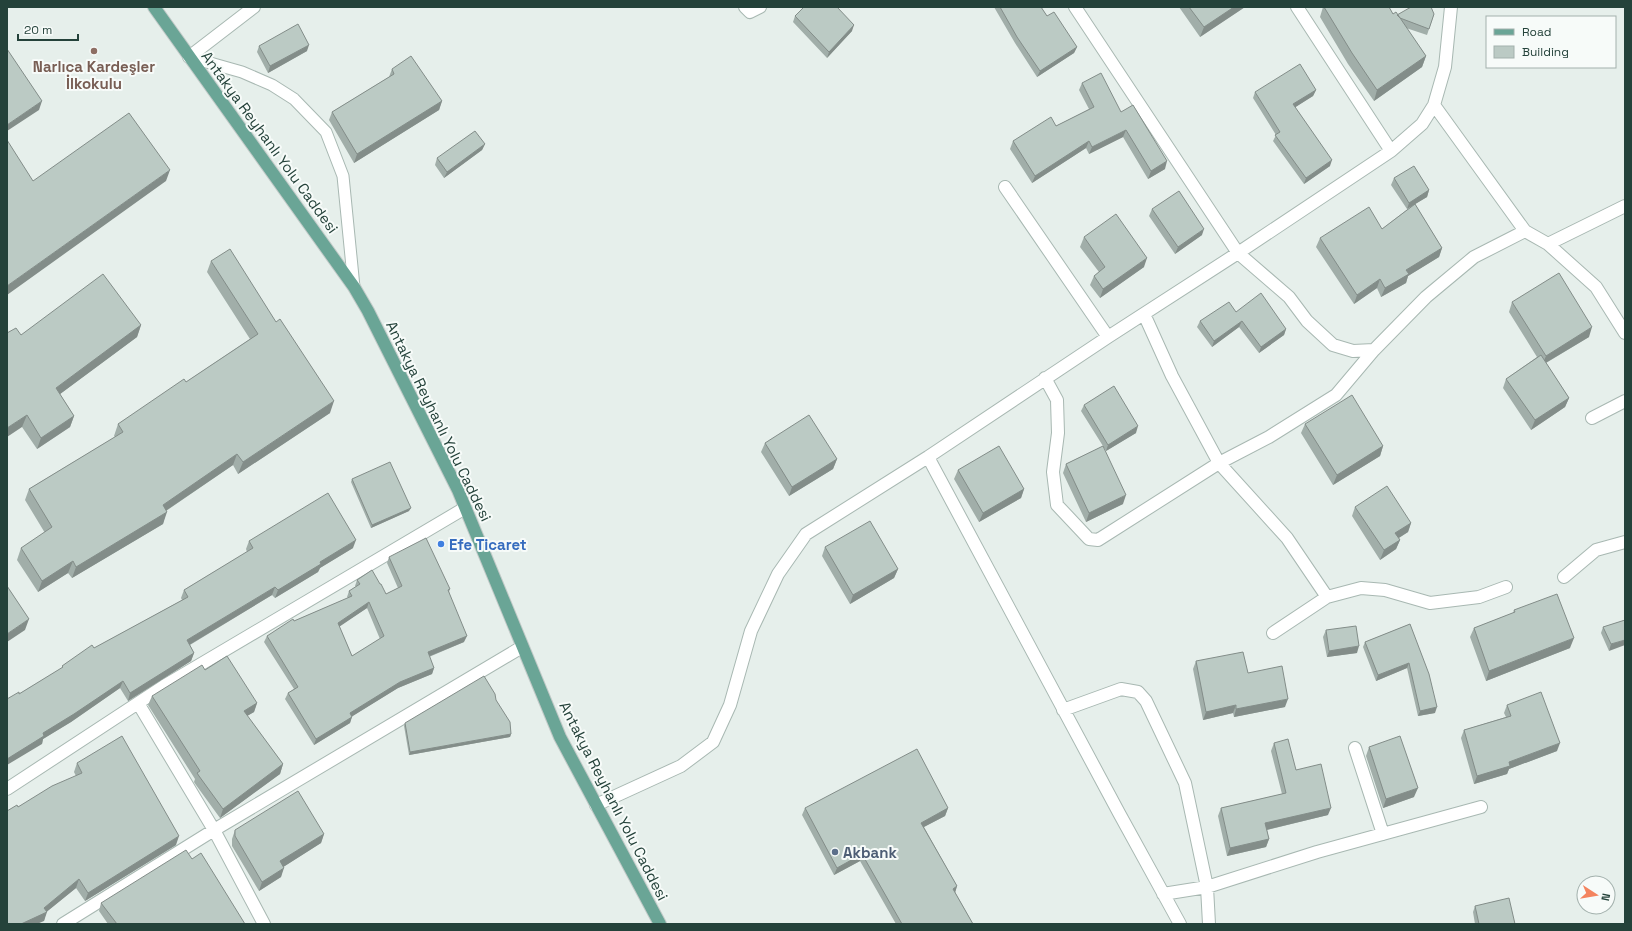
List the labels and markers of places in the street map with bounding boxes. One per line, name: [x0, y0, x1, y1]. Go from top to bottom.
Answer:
marker: Narlıca Kardeşler İlkokulu: [89, 46, 99, 56]
place label: Narlıca Kardeşler İlkokulu: [33, 57, 155, 93]
place label: Efe Ticaret: [449, 535, 527, 554]
marker: Efe Ticaret: [436, 539, 446, 549]
place label: Akbank: [843, 843, 897, 862]
marker: Akbank: [830, 847, 840, 857]

